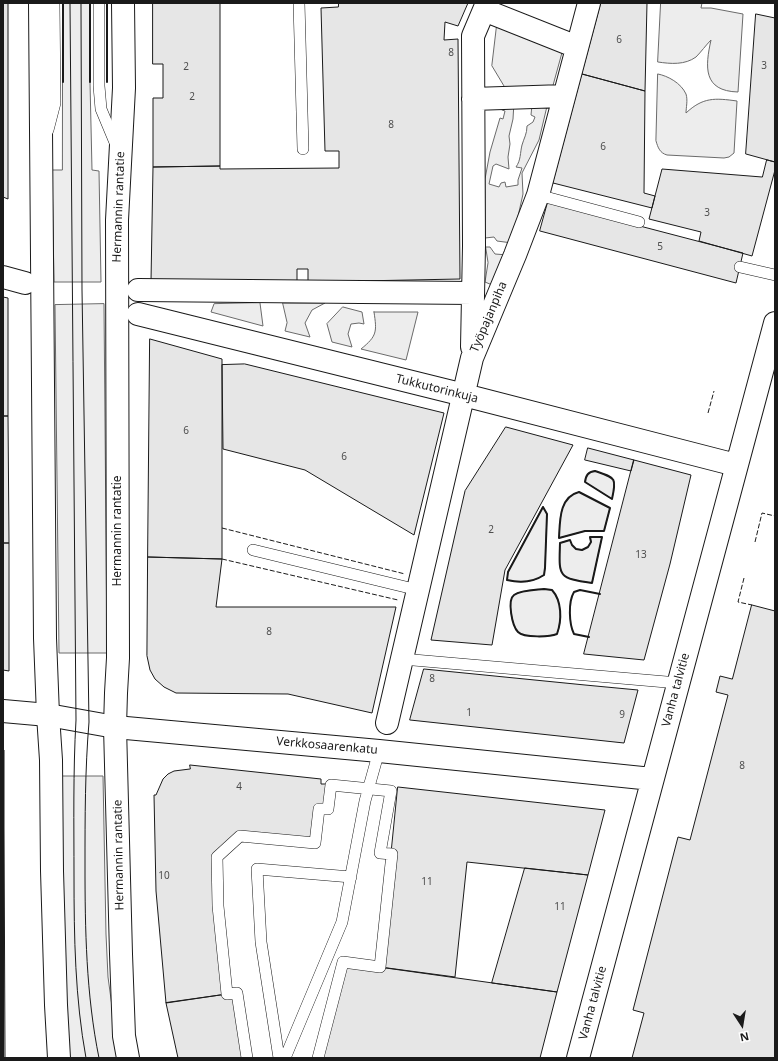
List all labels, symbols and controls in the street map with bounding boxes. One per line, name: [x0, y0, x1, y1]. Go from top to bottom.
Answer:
house number: 6: [616, 34, 622, 46]
house number: 8: [448, 47, 454, 59]
house number: 3: [761, 60, 767, 72]
house number: 2: [183, 61, 189, 73]
house number: 2: [189, 91, 195, 103]
house number: 8: [388, 119, 394, 131]
house number: 6: [600, 141, 606, 153]
street label: Hermannin rantatie: [110, 151, 128, 263]
house number: 3: [704, 207, 710, 219]
house number: 5: [657, 241, 663, 253]
street label: Työpajanpiha: [468, 279, 510, 355]
street label: Tukkutorinkuja: [394, 372, 480, 406]
house number: 6: [183, 425, 189, 437]
house number: 6: [341, 451, 347, 463]
street label: Hermannin rantatie: [111, 475, 125, 587]
house number: 2: [488, 524, 494, 536]
house number: 13: [635, 549, 647, 561]
house number: 8: [266, 626, 272, 638]
street label: Vanha talvitie: [659, 651, 693, 729]
house number: 8: [429, 673, 435, 685]
house number: 1: [466, 707, 472, 719]
house number: 9: [619, 709, 625, 721]
street label: Verkkosaarenkatu: [276, 734, 378, 758]
house number: 8: [739, 760, 745, 772]
house number: 4: [236, 781, 242, 793]
street label: Hermannin rantatie: [111, 799, 127, 911]
house number: 10: [158, 870, 170, 882]
house number: 11: [421, 876, 433, 888]
house number: 11: [554, 901, 566, 913]
street label: Vanha talvitie: [576, 964, 610, 1042]
north arrow: [722, 1005, 762, 1045]
text: N: [739, 1029, 751, 1045]

